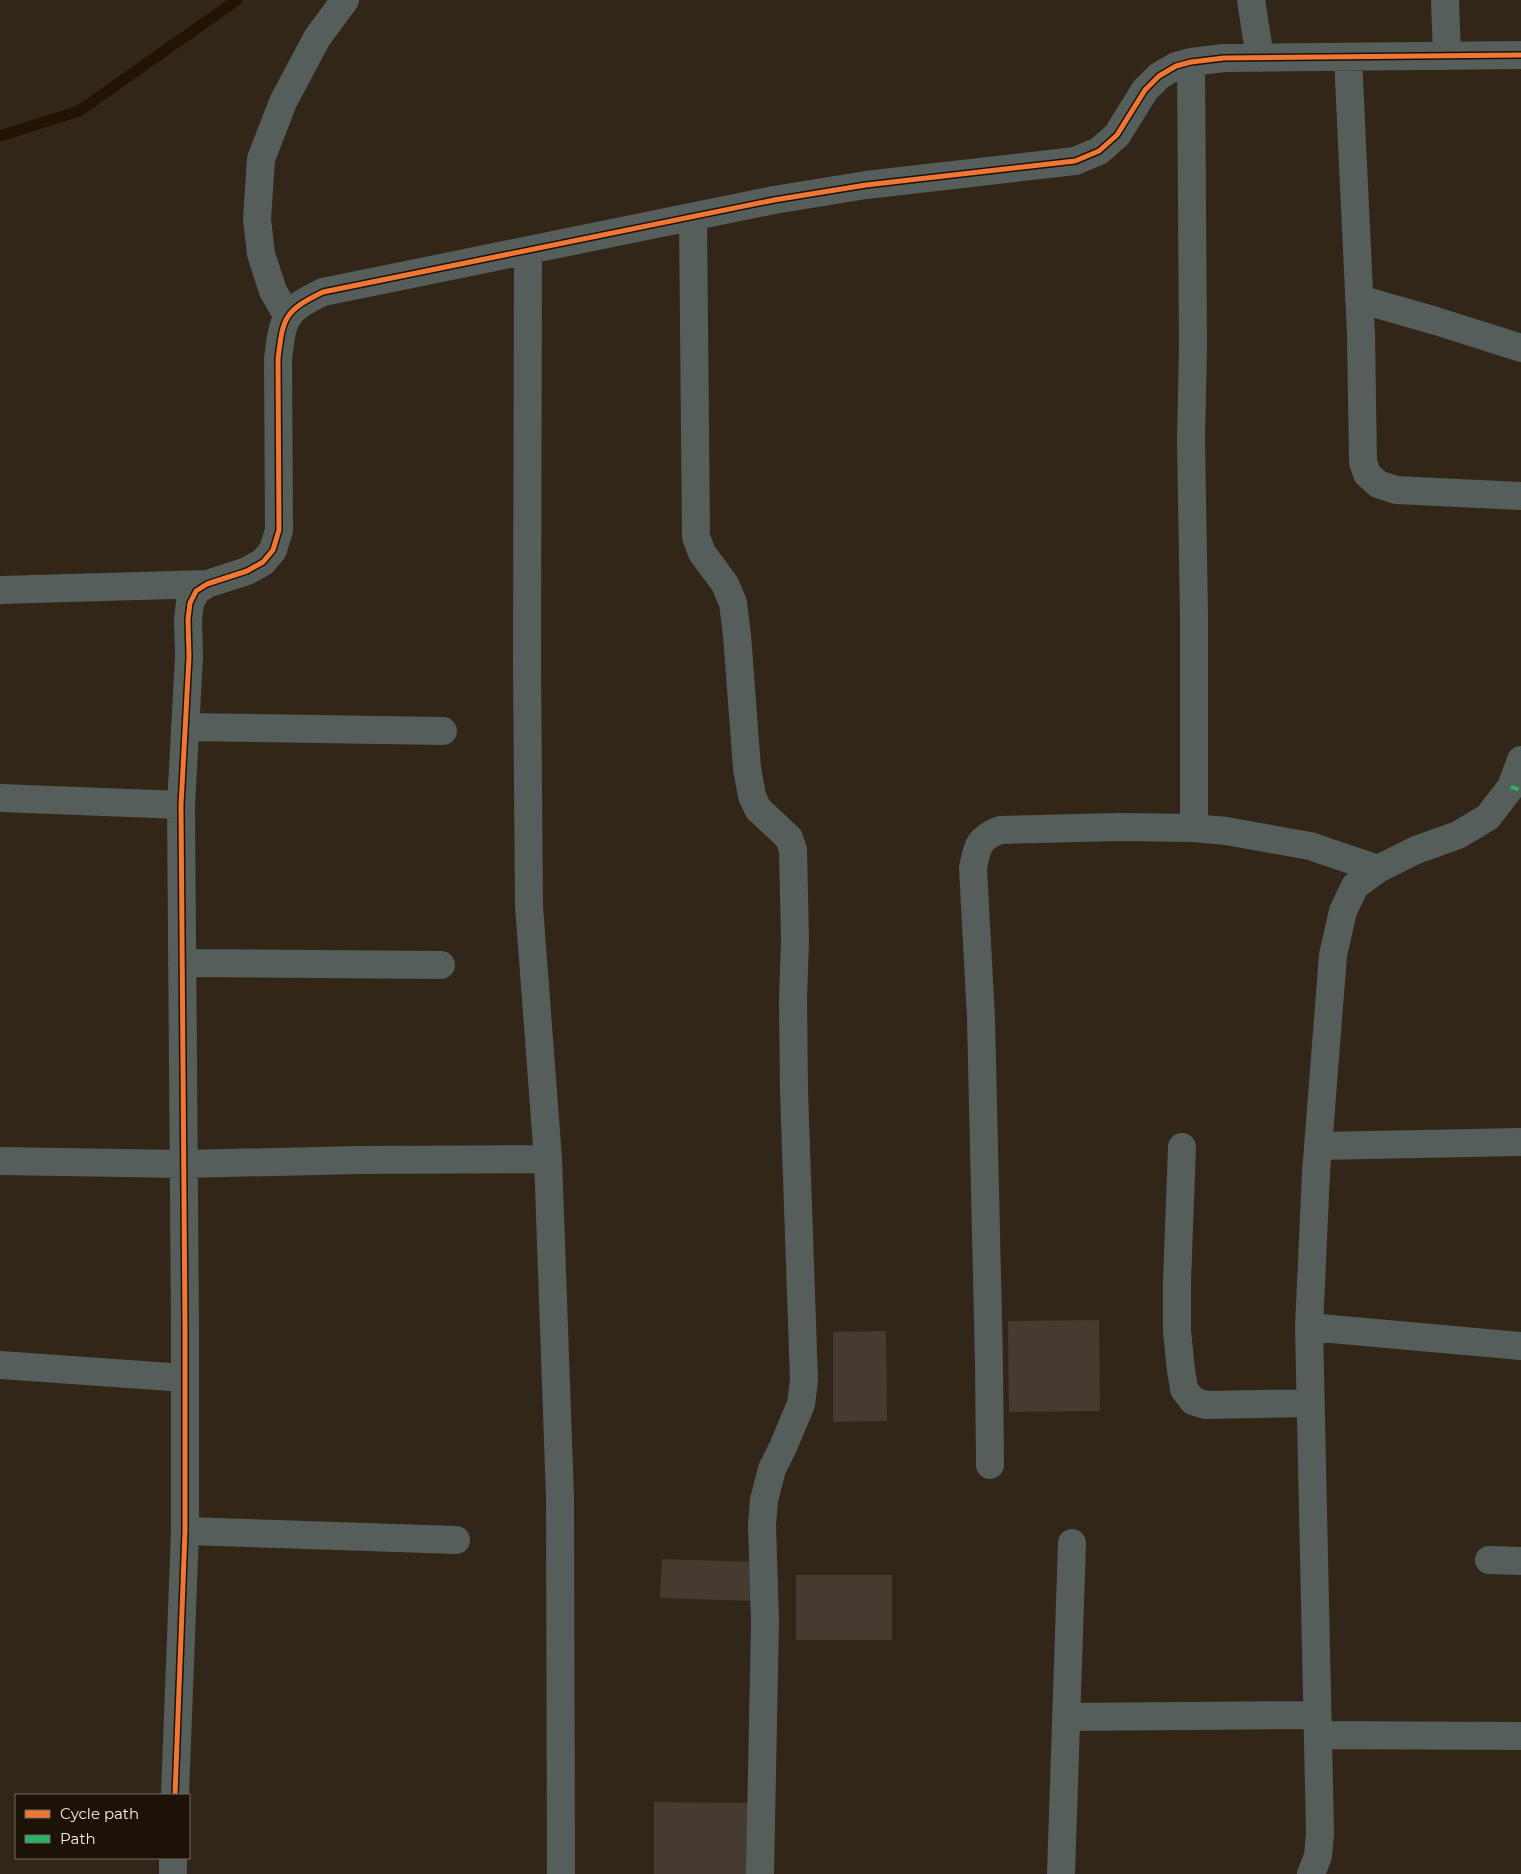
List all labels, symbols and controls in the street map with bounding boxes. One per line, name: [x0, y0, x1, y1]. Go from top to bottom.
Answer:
legend: [15, 1794, 190, 1859]
text: Cycle path: [60, 1804, 139, 1823]
text: Path: [60, 1829, 96, 1848]

